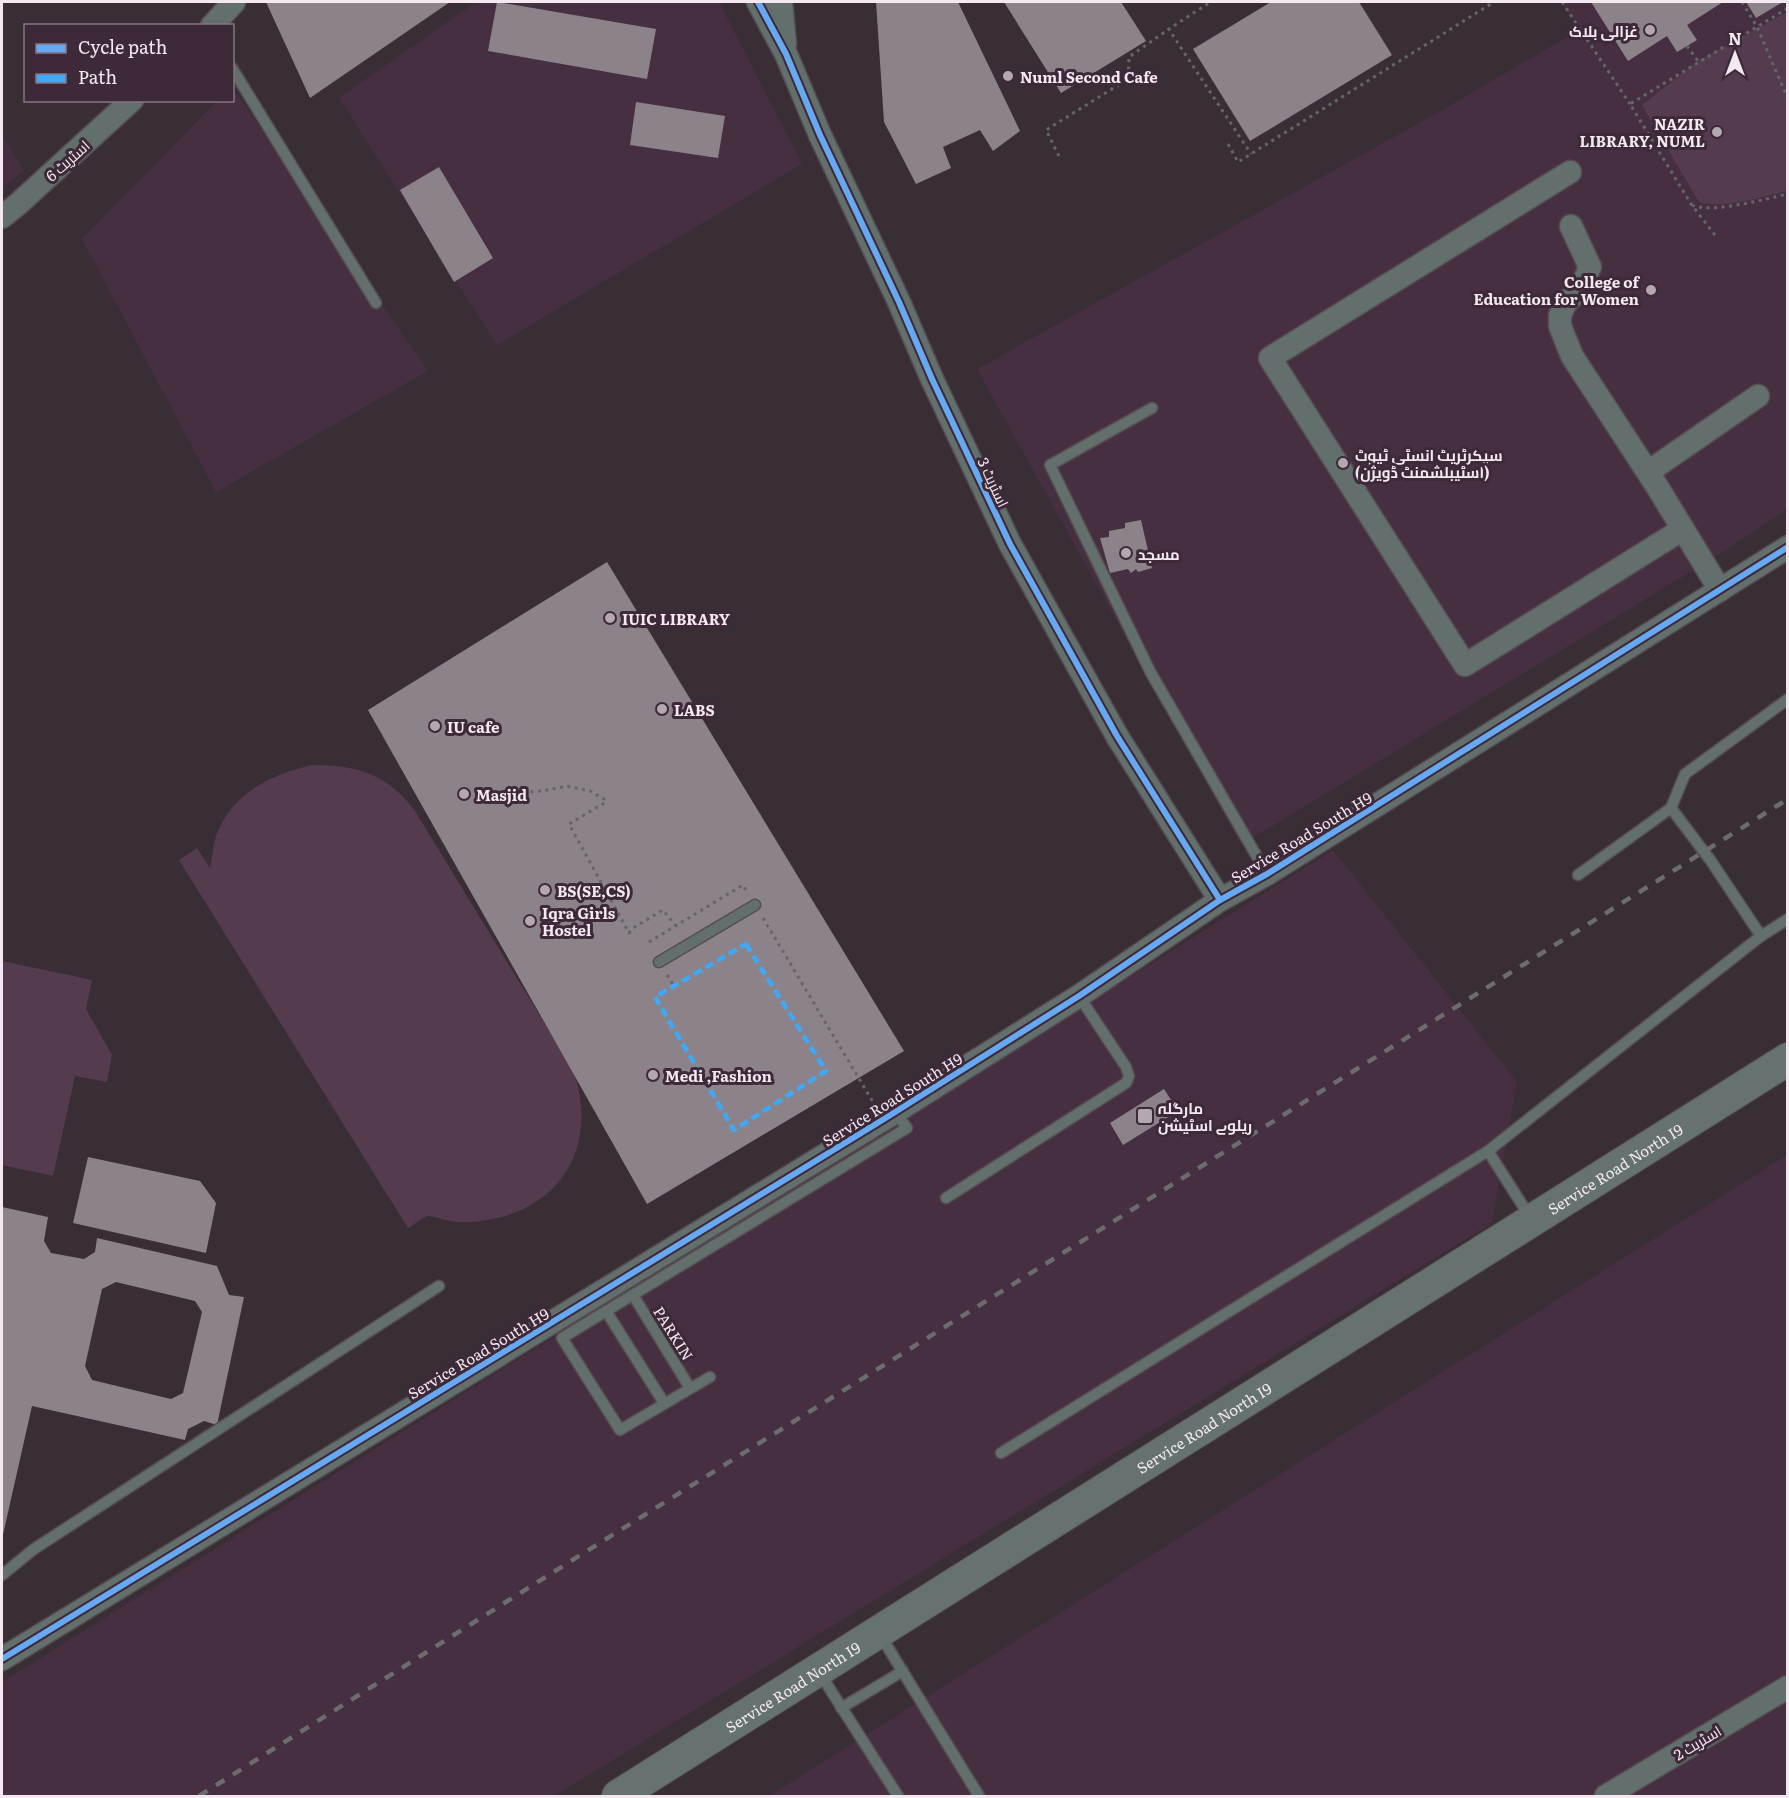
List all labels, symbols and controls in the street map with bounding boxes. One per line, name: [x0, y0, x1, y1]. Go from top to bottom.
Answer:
place label: غزالی بلاک: [1569, 19, 1638, 42]
marker: غزالی بلاک: [1643, 23, 1657, 37]
legend: [24, 24, 234, 102]
north arrow: [1705, 24, 1765, 84]
text: N: [1728, 26, 1742, 50]
text: Cycle path: [78, 33, 167, 60]
text: Path: [78, 63, 117, 90]
place label: Numl Second Cafe: [1020, 65, 1158, 88]
marker: Numl Second Cafe: [1001, 69, 1015, 83]
place label: NAZIR LIBRARY, NUML: [1580, 112, 1705, 152]
marker: NAZIR LIBRARY, NUML: [1710, 125, 1724, 139]
street label: اسٹریٹ 6: [40, 134, 94, 186]
place label: College of Education for Women: [1473, 270, 1641, 310]
marker: College of Education for Women: [1644, 283, 1658, 297]
place label: سیکرٹریٹ انسٹی ٹیوٹ (اسٹیبلشمنٹ ڈویژن): [1355, 443, 1503, 483]
street label: اسٹریٹ 3: [972, 453, 1016, 511]
marker: سیکرٹریٹ انسٹی ٹیوٹ (اسٹیبلشمنٹ ڈویژن): [1336, 456, 1350, 470]
place label: مسجد: [1138, 542, 1180, 565]
marker: مسجد: [1119, 546, 1133, 560]
place label: IUIC LIBRARY: [622, 607, 731, 630]
marker: IUIC LIBRARY: [603, 611, 617, 625]
place label: LABS: [674, 698, 715, 721]
marker: LABS: [655, 702, 669, 716]
place label: IU cafe: [447, 715, 500, 738]
marker: IU cafe: [428, 719, 442, 733]
place label: Masjid: [476, 783, 527, 806]
street label: Service Road South H9: [1226, 786, 1376, 888]
marker: Masjid: [457, 787, 471, 801]
place label: BS(SE,CS): [557, 879, 631, 902]
marker: BS(SE,CS): [538, 883, 552, 897]
place label: Iqra Girls Hostel: [542, 901, 616, 941]
marker: Iqra Girls Hostel: [523, 914, 537, 928]
street label: Service Road South H9: [817, 1046, 967, 1152]
place label: Medi ,Fashion: [665, 1064, 772, 1087]
marker: Medi ,Fashion: [646, 1068, 660, 1082]
place label: مارگلہ ریلوے اسٹیشن: [1158, 1096, 1252, 1136]
marker: مارگلہ ریلوے اسٹیشن: [1136, 1107, 1154, 1125]
street label: Service Road North I9: [1543, 1117, 1687, 1219]
street label: PARKIN: [648, 1301, 700, 1365]
street label: Service Road South H9: [403, 1302, 553, 1404]
street label: Service Road North I9: [1131, 1376, 1276, 1478]
street label: Service Road North I9: [720, 1635, 864, 1737]
street label: اسٹریٹ 2: [1669, 1719, 1725, 1765]

